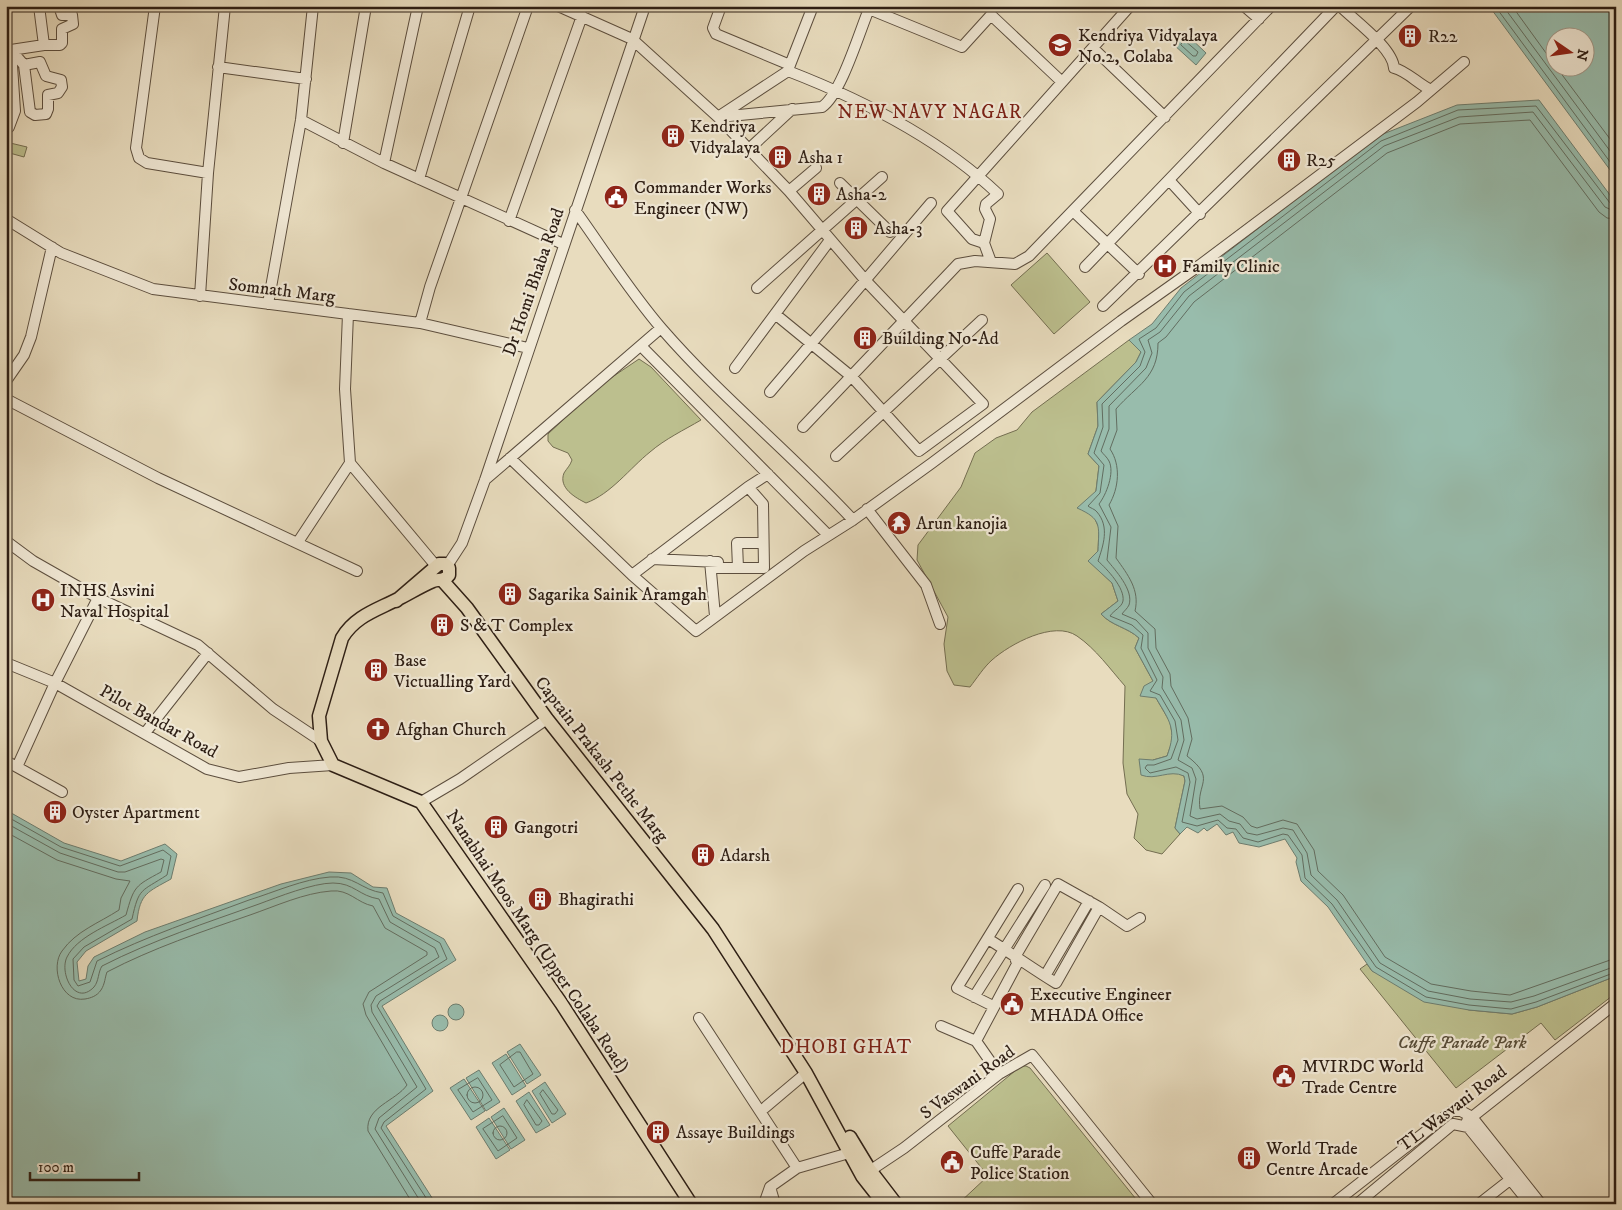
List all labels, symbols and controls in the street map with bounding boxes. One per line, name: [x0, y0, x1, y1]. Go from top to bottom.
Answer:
building icon: R22: [1397, 23, 1423, 49]
place label: Kendriya Vidyalaya No.2, Colaba: [1078, 25, 1218, 68]
place label: R22: [1428, 26, 1458, 48]
north arrow: [1544, 28, 1594, 78]
school or university icon: Kendriya Vidyalaya No.2, Colaba: [1047, 32, 1073, 58]
text: N: [1572, 47, 1592, 63]
district label: NEW NAVY NAGAR: [838, 101, 1022, 124]
place label: Kendriya Vidyalaya: [689, 116, 760, 159]
building icon: Kendriya Vidyalaya: [660, 123, 686, 149]
building icon: Asha 1: [767, 144, 793, 170]
place label: Asha 1: [798, 147, 843, 169]
building icon: R25: [1276, 147, 1302, 173]
place label: R25: [1306, 150, 1336, 172]
place label: Commander Works Engineer (NW): [634, 177, 772, 220]
building icon: Asha-2: [806, 181, 832, 207]
public building icon: Commander Works Engineer (NW): [603, 184, 629, 210]
place label: Asha-2: [836, 184, 887, 206]
street label: Dr Homi Bhaba Road: [498, 205, 570, 359]
building icon: Asha-3: [843, 215, 869, 241]
place label: Asha-3: [874, 218, 923, 240]
hospital icon: Family Clinic: [1152, 253, 1178, 279]
place label: Family Clinic: [1182, 256, 1280, 278]
street label: Somnath Marg: [227, 274, 337, 308]
building icon: Building No-Ad: [852, 325, 878, 351]
place label: Building No-Ad: [882, 328, 999, 350]
temple icon: Arun kanojia: [886, 510, 912, 536]
place label: Arun kanojia: [916, 513, 1008, 535]
place label: INHS Asvini Naval Hospital: [60, 580, 169, 623]
building icon: Sagarika Sainik Aramgah: [497, 581, 523, 607]
place label: Sagarika Sainik Aramgah: [528, 584, 708, 606]
hospital icon: INHS Asvini Naval Hospital: [30, 587, 56, 613]
building icon: S & T Complex: [429, 612, 455, 638]
place label: S & T Complex: [460, 615, 574, 637]
place label: Base Victualling Yard: [393, 650, 511, 693]
building icon: Base Victualling Yard: [363, 657, 389, 683]
street label: Captain Prakash Pethe Marg: [530, 672, 673, 847]
street label: Pilot Bandar Road: [96, 680, 221, 763]
church icon: Afghan Church: [365, 716, 391, 742]
place label: Afghan Church: [396, 719, 507, 741]
building icon: Oyster Apartment: [42, 799, 68, 825]
place label: Oyster Apartment: [72, 802, 200, 824]
street label: Nanabhai Moos Marg (Upper Colaba Road): [441, 806, 634, 1077]
building icon: Gangotri: [483, 814, 509, 840]
place label: Gangotri: [514, 817, 578, 839]
building icon: Adarsh: [690, 842, 716, 868]
place label: Adarsh: [720, 845, 771, 867]
building icon: Bhagirathi: [527, 886, 553, 912]
place label: Bhagirathi: [558, 889, 634, 911]
place label: Executive Engineer MHADA Office: [1030, 984, 1172, 1027]
public building icon: Executive Engineer MHADA Office: [999, 991, 1025, 1017]
park label: Cuffe Parade Park: [1397, 1032, 1527, 1054]
district label: DHOBI GHAT: [780, 1036, 912, 1059]
street label: S Vaswani Road: [916, 1041, 1019, 1124]
place label: MVIRDC World Trade Centre: [1302, 1056, 1424, 1099]
street label: TL Wasvani Road: [1394, 1061, 1511, 1157]
public building icon: MVIRDC World Trade Centre: [1271, 1063, 1297, 1089]
building icon: Assaye Buildings: [645, 1119, 671, 1145]
place label: Assaye Buildings: [676, 1122, 795, 1144]
place label: World Trade Centre Arcade: [1265, 1138, 1368, 1181]
place label: Cuffe Parade Police Station: [970, 1142, 1070, 1185]
building icon: World Trade Centre Arcade: [1236, 1145, 1262, 1171]
public building icon: Cuffe Parade Police Station: [939, 1149, 965, 1175]
scale bar: [30, 1150, 139, 1182]
text: 100 m: [38, 1158, 74, 1177]

